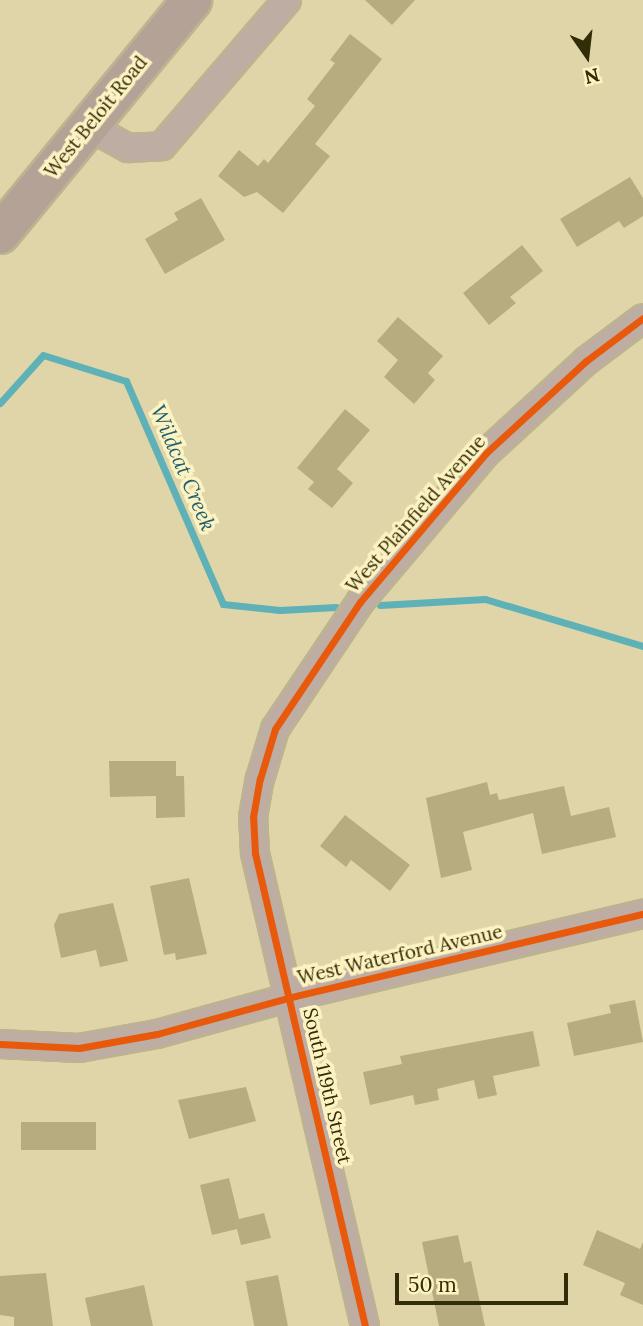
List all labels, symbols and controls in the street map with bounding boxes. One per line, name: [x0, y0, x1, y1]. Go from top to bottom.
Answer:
north arrow: [552, 21, 622, 91]
street label: West Beloit Road: [40, 52, 152, 182]
text: N: [582, 63, 602, 90]
water label: Wildcat Creek: [145, 401, 221, 535]
street label: West Plainfield Avenue: [341, 431, 491, 597]
street label: West Waterford Avenue: [295, 920, 505, 990]
street label: South 119th Street: [298, 1006, 356, 1166]
scale bar: [398, 1260, 571, 1304]
text: 50 m: [408, 1271, 457, 1298]

